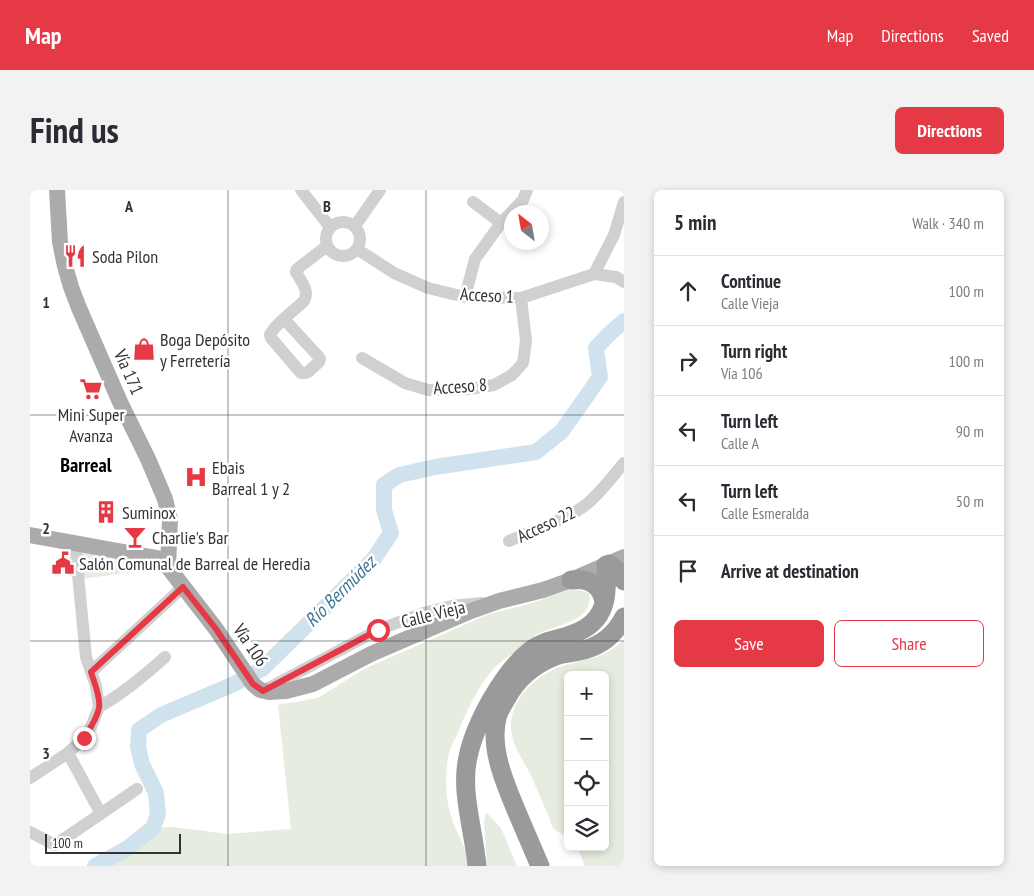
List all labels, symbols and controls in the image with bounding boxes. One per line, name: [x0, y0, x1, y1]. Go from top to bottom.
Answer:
text: Map: [25, 20, 62, 51]
text: Map: [827, 24, 853, 47]
text: Directions: [881, 24, 944, 47]
text: Saved: [972, 24, 1009, 47]
text: Find us: [30, 107, 119, 153]
button: Directions: [895, 107, 1004, 154]
text: A: [124, 196, 134, 216]
text: B: [323, 196, 331, 216]
north arrow: [504, 205, 549, 250]
text: 5 min: [674, 209, 716, 236]
text: Walk · 340 m: [912, 213, 984, 233]
restaurant icon: Soda Pilon: [62, 243, 88, 269]
place label: Soda Pilon: [92, 245, 158, 268]
text: Continue: [721, 269, 781, 293]
icon: ahead: [674, 277, 702, 305]
text: 100 m: [949, 281, 984, 301]
street label: Acceso 1: [460, 282, 514, 308]
text: 1: [42, 292, 50, 312]
text: Calle Vieja: [721, 293, 779, 313]
place label: Boga Depósito y Ferretería: [160, 328, 250, 372]
shop icon: Boga Depósito y Ferretería: [131, 336, 157, 362]
text: Turn right: [721, 339, 787, 363]
street label: Vía 171: [109, 345, 149, 398]
icon: right: [674, 347, 702, 375]
text: 100 m: [949, 351, 984, 371]
text: Vía 106: [721, 363, 763, 383]
street label: Acceso 8: [432, 373, 488, 399]
supermarket icon: Mini Super Avanza: [78, 376, 104, 402]
place label: Mini Super Avanza: [58, 403, 124, 447]
text: Turn left: [721, 409, 778, 433]
icon: left: [674, 417, 702, 445]
text: 90 m: [956, 421, 984, 441]
text: Calle A: [721, 433, 759, 453]
district label: Barreal: [60, 452, 112, 478]
place label: Ebais Barreal 1 y 2: [212, 456, 290, 500]
hospital icon: Ebais Barreal 1 y 2: [183, 464, 209, 490]
text: Turn left: [721, 479, 778, 503]
icon: left: [674, 487, 702, 515]
text: 50 m: [956, 491, 984, 511]
building icon: Suminox: [93, 499, 119, 525]
place label: Suminox: [122, 501, 176, 524]
street label: Acceso 22: [513, 501, 579, 547]
text: Calle Esmeralda: [721, 503, 809, 523]
text: 2: [42, 518, 50, 538]
bar icon: Charlie's Bar: [122, 524, 148, 550]
place label: Charlie's Bar: [152, 526, 228, 549]
water label: Río Bermúdez: [299, 549, 382, 632]
public building icon: Salón Comunal de Barreal de Heredia: [50, 550, 76, 576]
place label: Salón Comunal de Barreal de Heredia: [79, 552, 310, 575]
icon: arrive: [674, 557, 702, 585]
text: Arrive at destination: [721, 559, 859, 583]
street label: Calle Vieja: [399, 595, 467, 633]
street label: Vía 106: [228, 618, 274, 671]
route start: [367, 619, 390, 642]
button: Save: [674, 620, 824, 667]
button: Share: [834, 620, 984, 667]
map controls: [564, 671, 609, 851]
button: +: [564, 671, 609, 716]
button: −: [564, 716, 609, 761]
route end: [73, 727, 96, 750]
text: 3: [42, 743, 50, 763]
button: locate: [564, 761, 609, 806]
button: layers: [564, 806, 609, 851]
scale bar: [45, 831, 181, 854]
text: 100 m: [52, 834, 83, 852]

